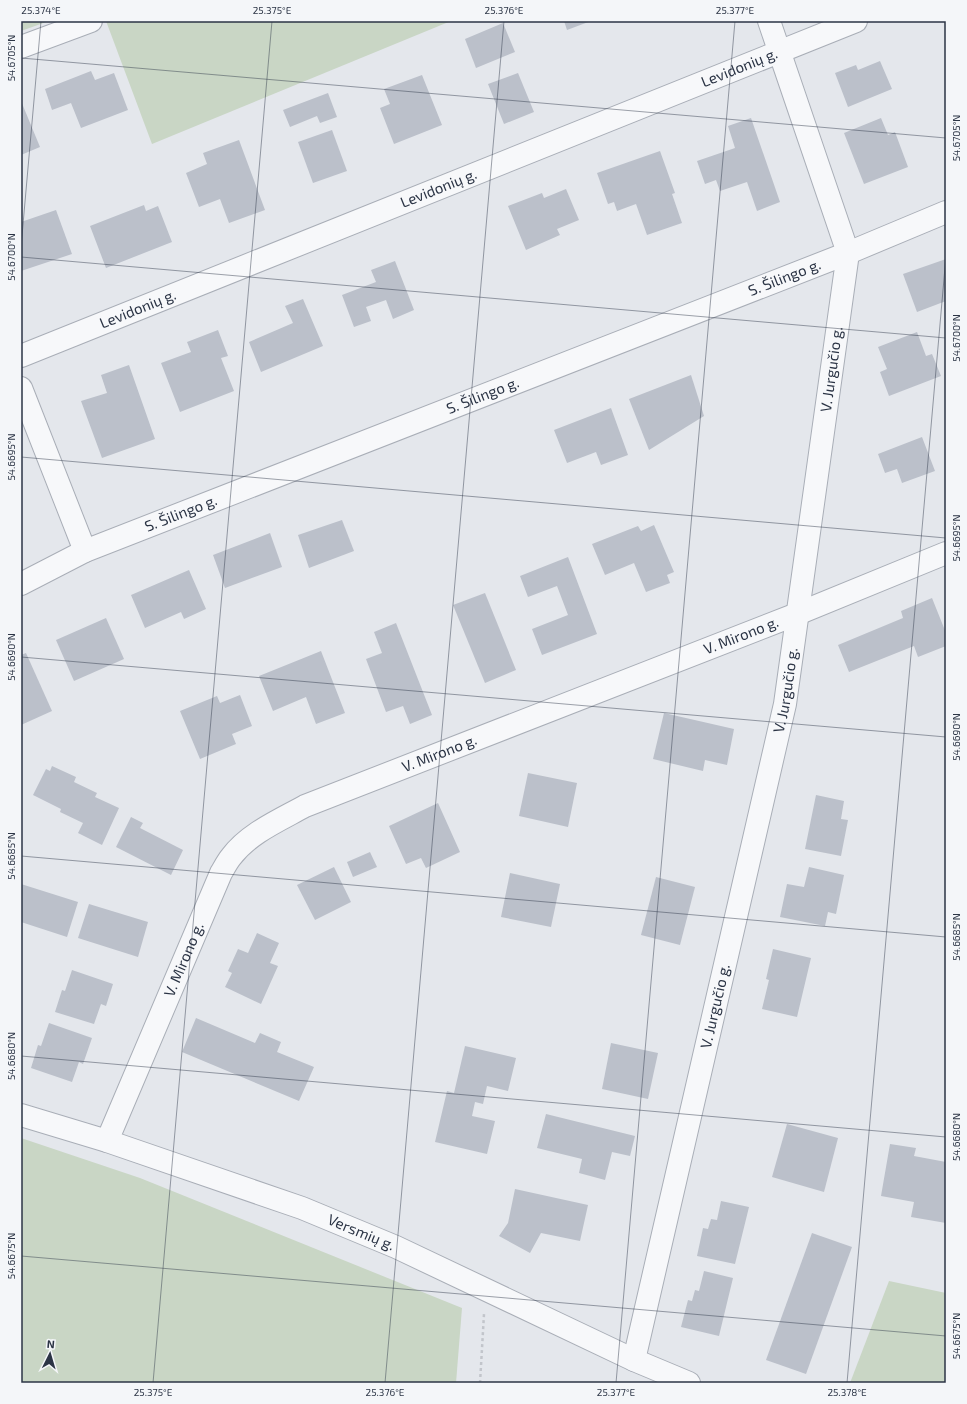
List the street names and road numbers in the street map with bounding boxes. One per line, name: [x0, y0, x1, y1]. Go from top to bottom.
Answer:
street label: Levidonių g.: [698, 43, 780, 90]
street label: Levidonių g.: [397, 164, 479, 211]
street label: S. Šilingo g.: [745, 255, 823, 299]
street label: Levidonių g.: [97, 285, 178, 332]
street label: V. Jurgučio g.: [816, 325, 846, 413]
street label: S. Šilingo g.: [444, 372, 521, 417]
street label: S. Šilingo g.: [142, 490, 219, 535]
street label: V. Mirono g.: [701, 612, 781, 658]
street label: V. Jurgučio g.: [769, 646, 801, 734]
street label: V. Mirono g.: [399, 730, 479, 775]
street label: V. Mirono g.: [159, 919, 207, 999]
street label: V. Jurgučio g.: [696, 962, 733, 1050]
street label: Versmių g.: [325, 1210, 398, 1253]

